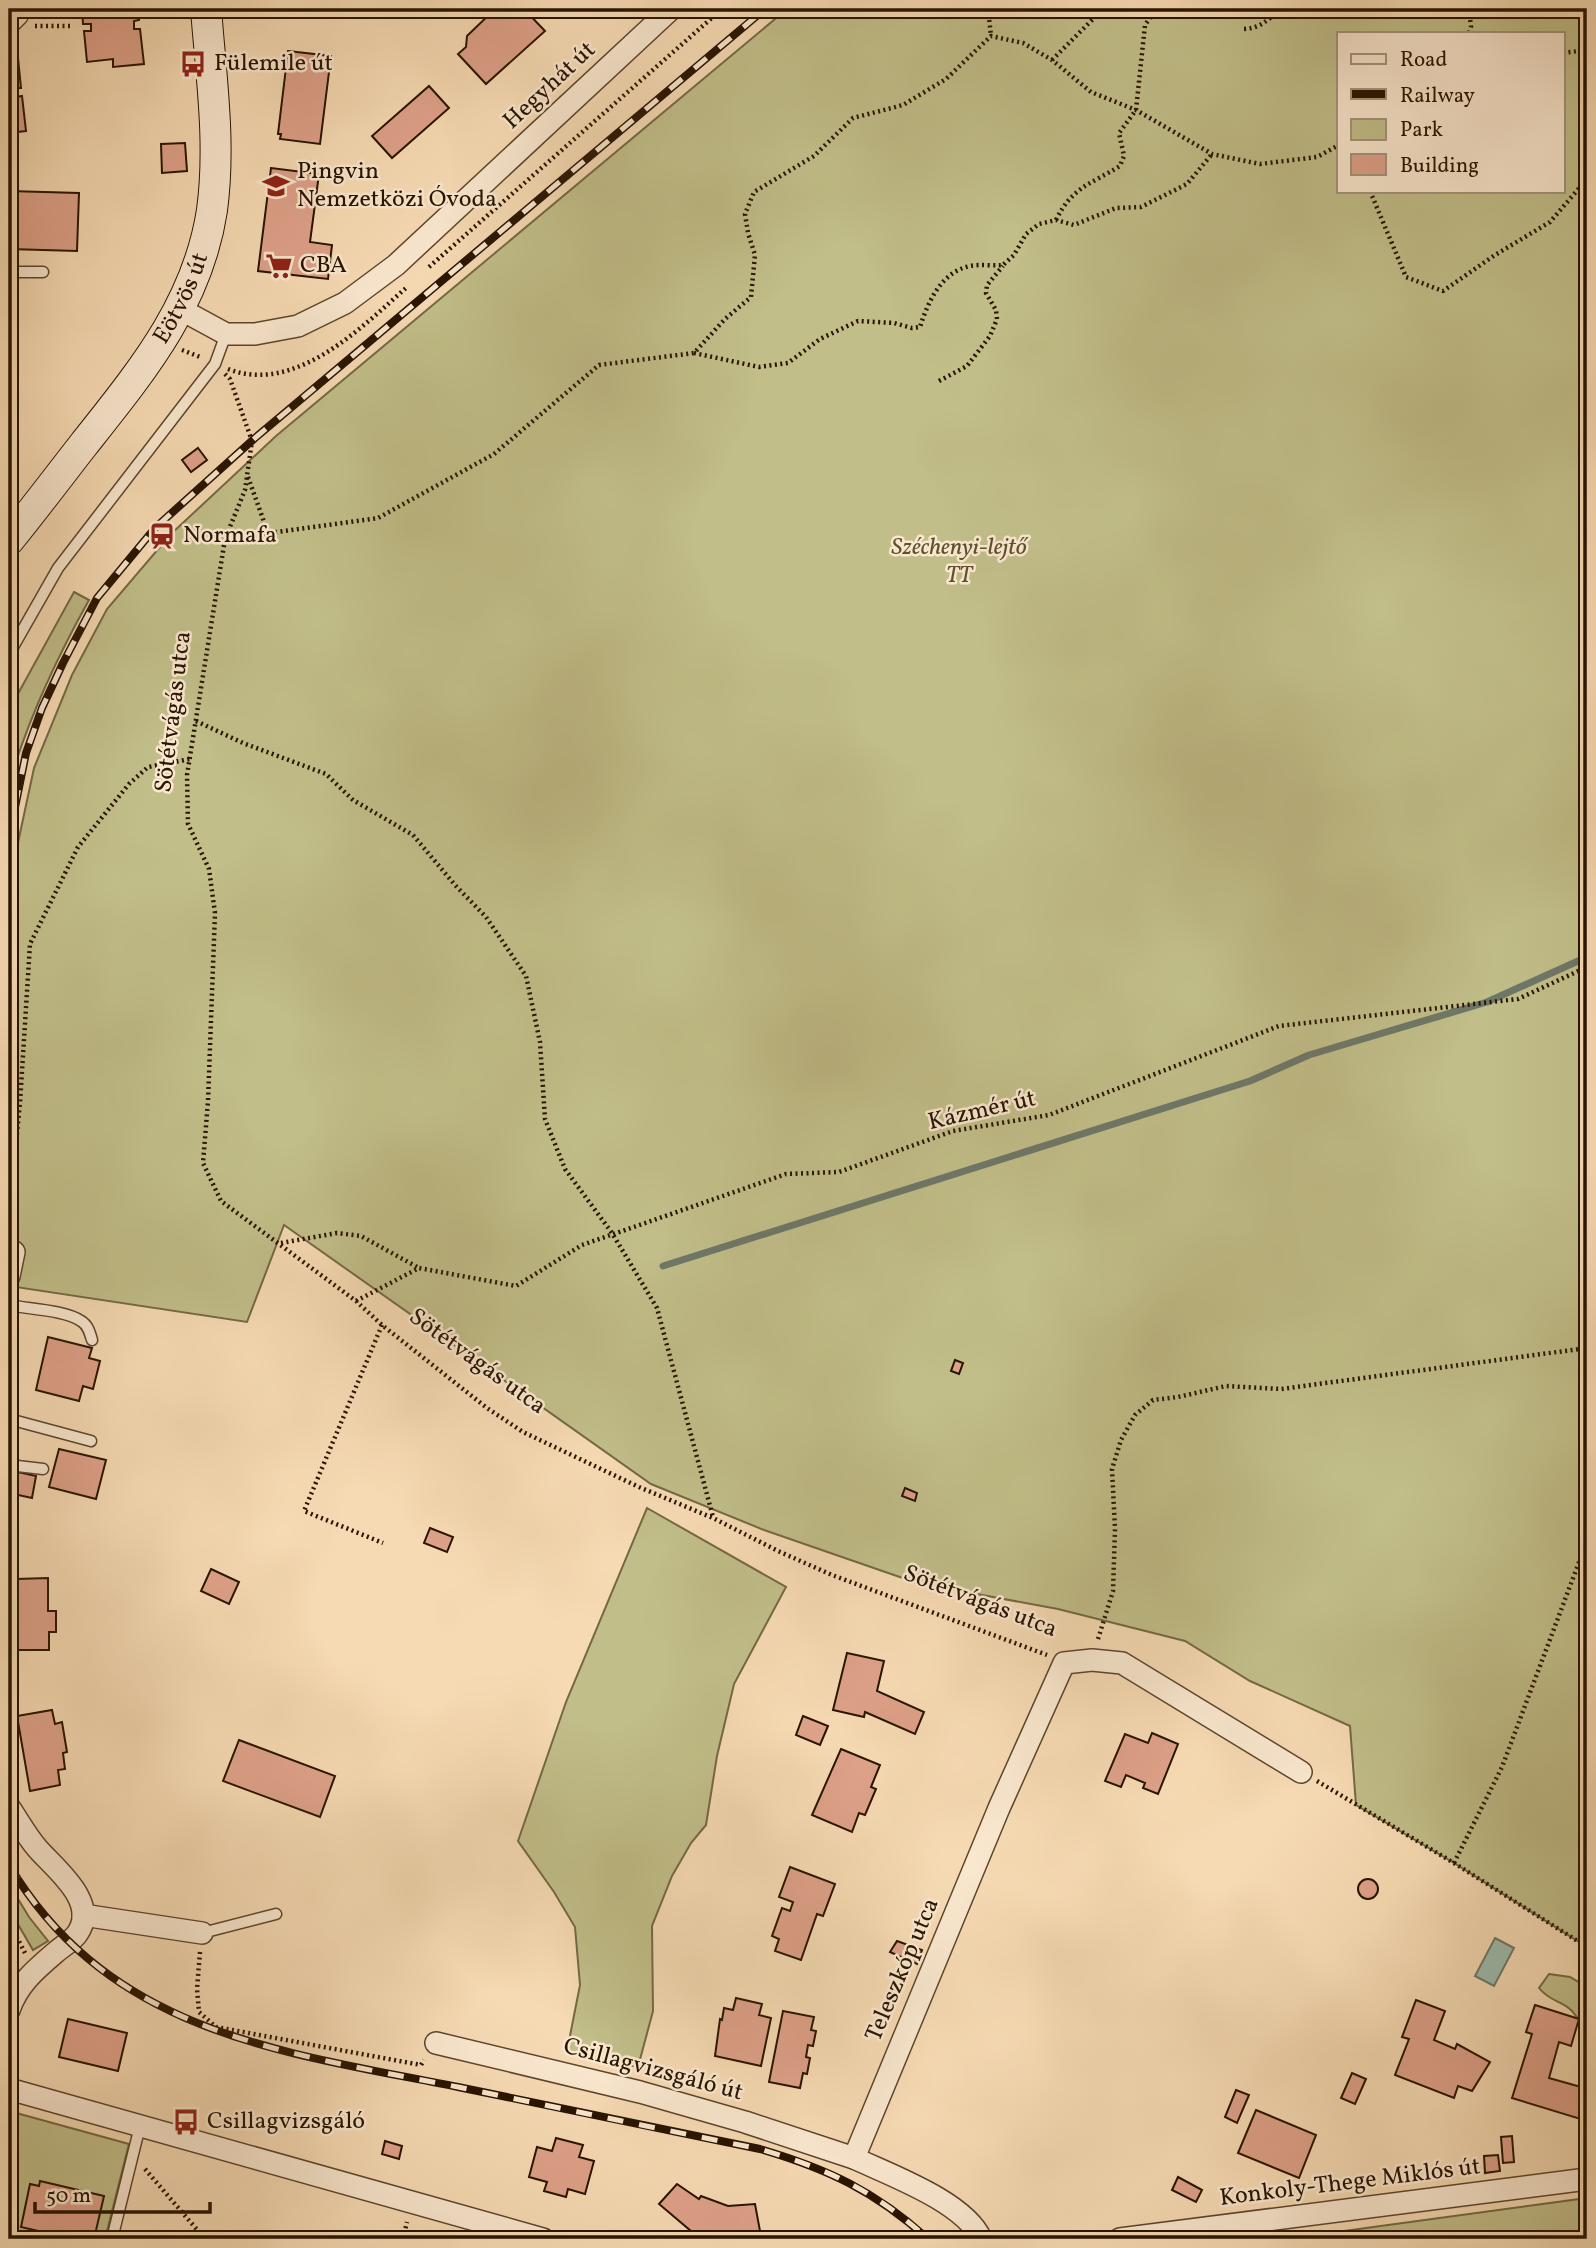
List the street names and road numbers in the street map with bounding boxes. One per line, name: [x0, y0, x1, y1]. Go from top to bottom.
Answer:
street label: Hegyhát út: [496, 34, 604, 138]
street label: Eötvös út: [145, 249, 218, 351]
street label: Sötétvágás utca: [147, 629, 201, 795]
street label: Kázmér út: [925, 1082, 1039, 1140]
street label: Sötétvágás utca: [401, 1301, 553, 1423]
street label: Sötétvágás utca: [898, 1557, 1062, 1647]
street label: Teleszkóp utca: [857, 1893, 949, 2047]
street label: Csillagvizsgáló út: [559, 2030, 747, 2110]
street label: Konkoly-Thege Miklós út: [1218, 2150, 1482, 2216]

